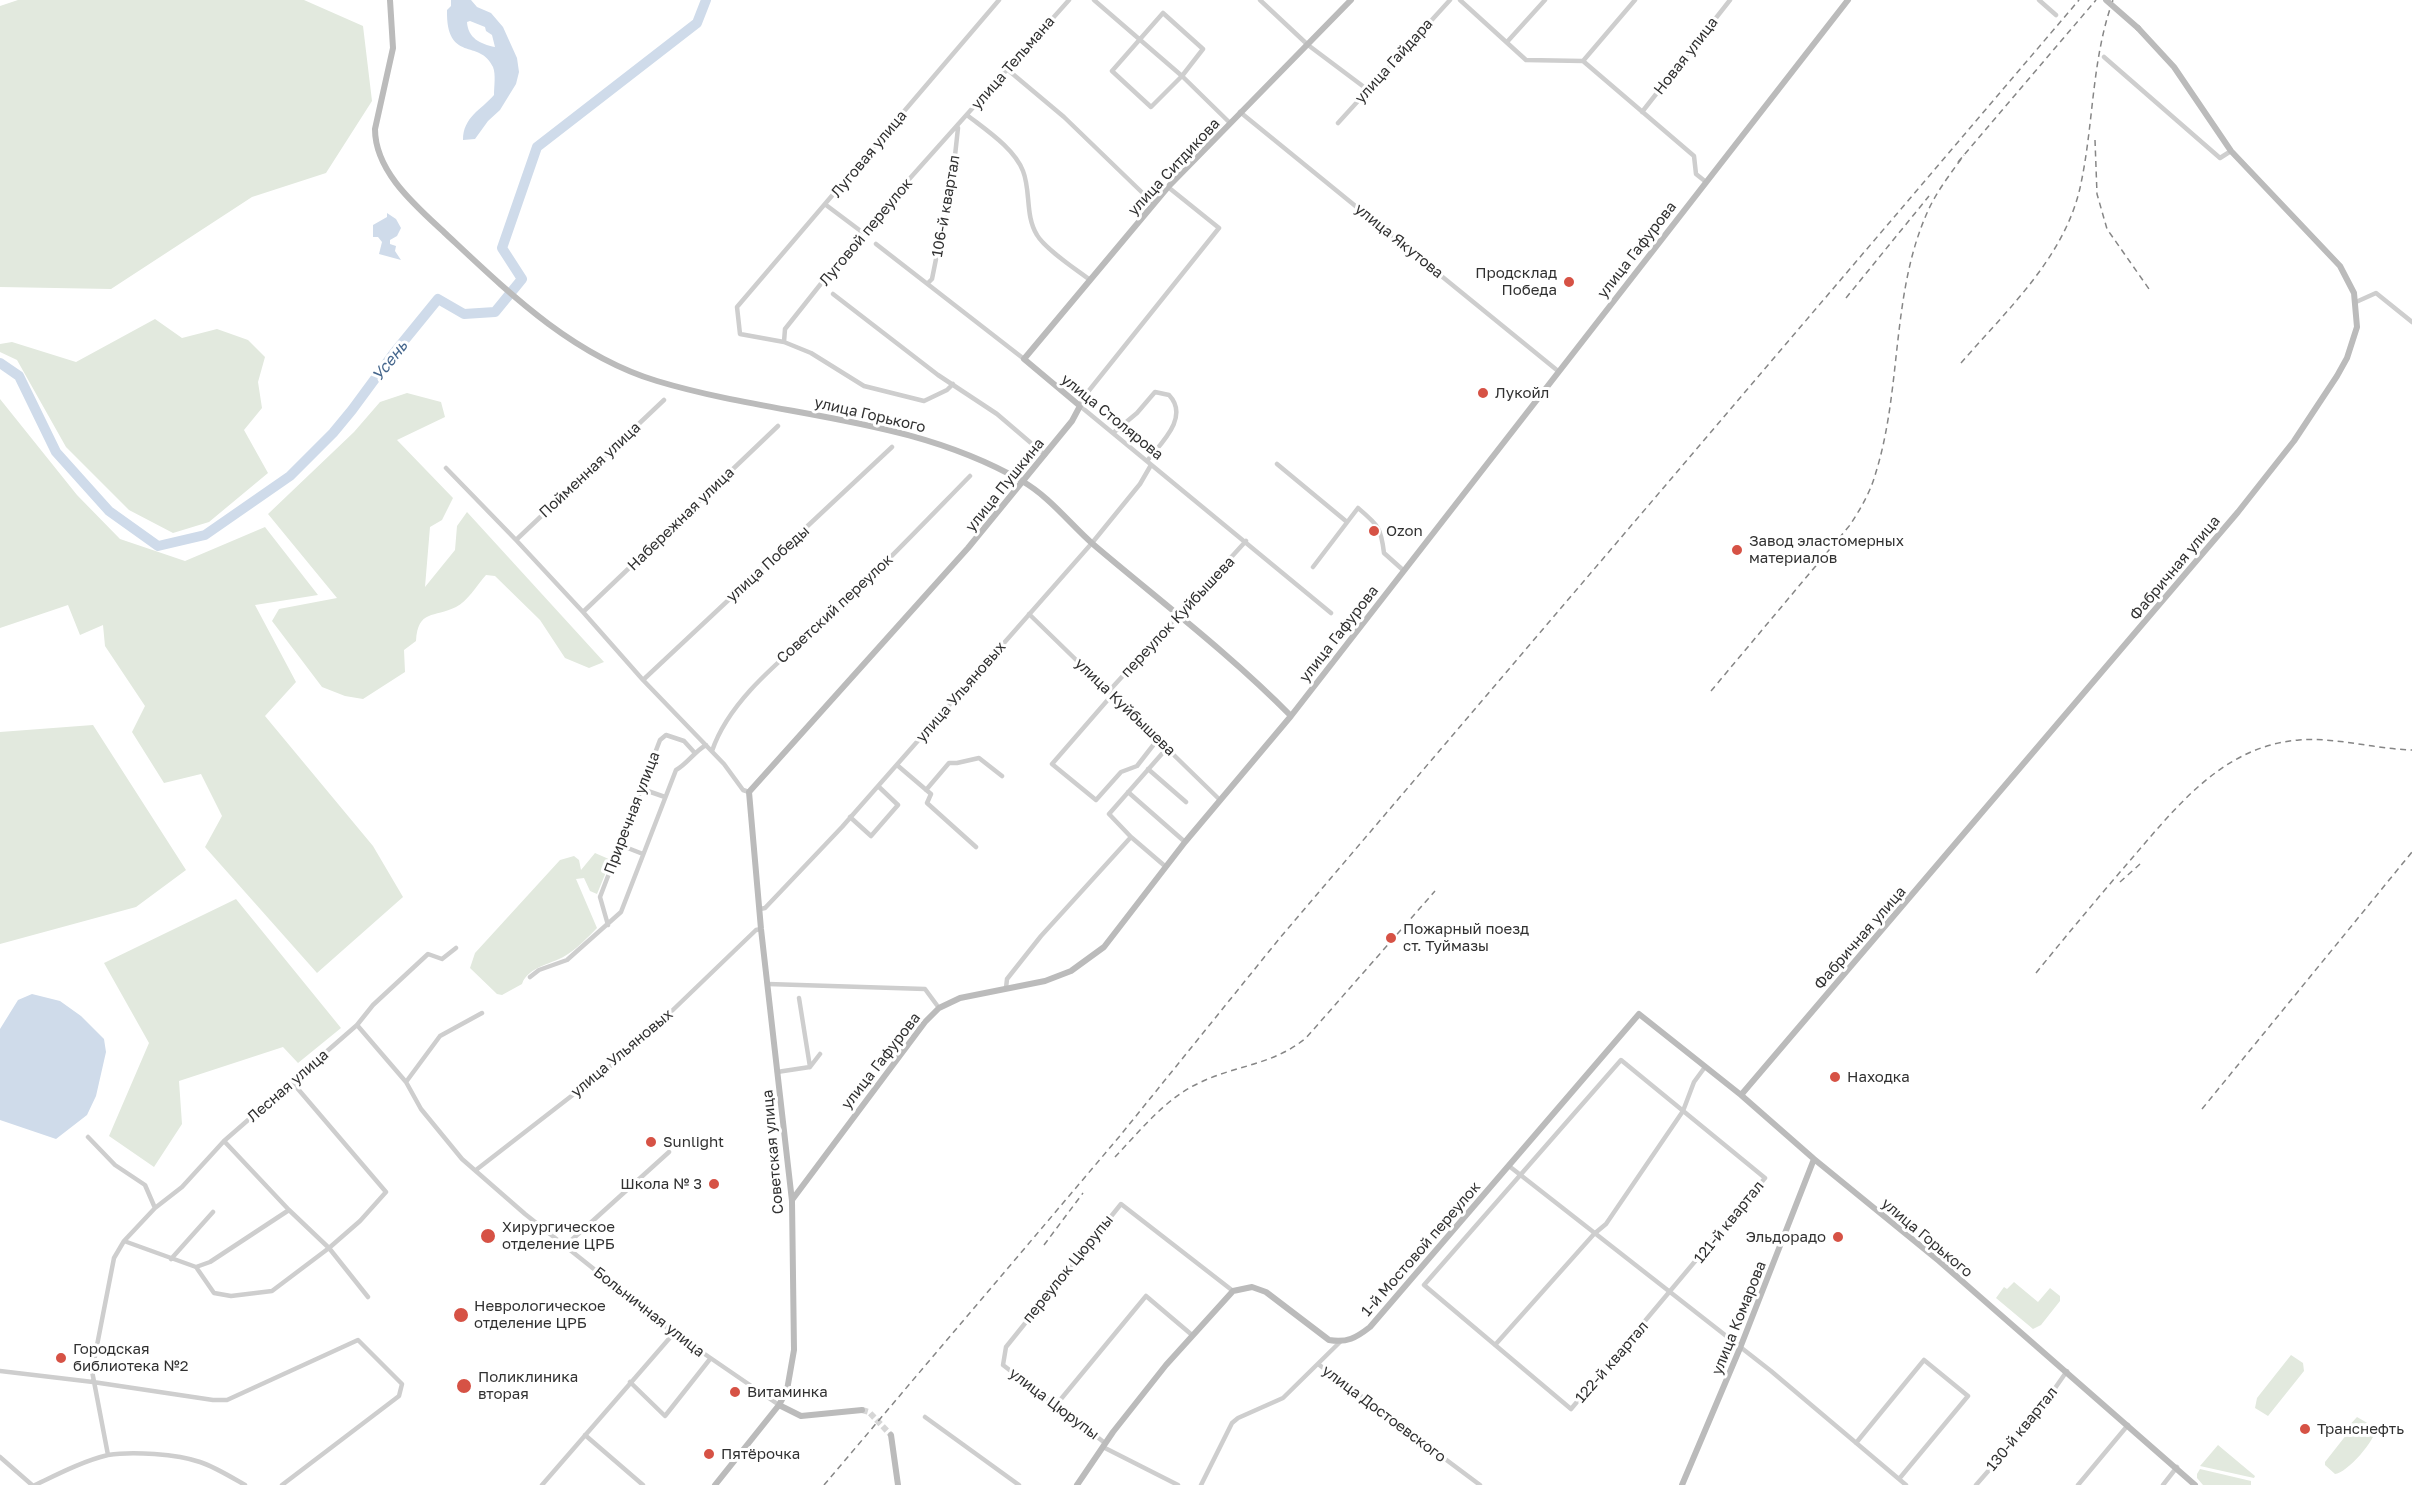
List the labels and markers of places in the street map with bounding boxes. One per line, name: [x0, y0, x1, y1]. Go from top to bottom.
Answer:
place label: Продсклад Победа: [1475, 264, 1557, 299]
marker: Продсклад Победа: [1562, 275, 1576, 289]
place label: Лукойл: [1495, 384, 1549, 402]
marker: Лукойл: [1476, 386, 1490, 400]
place label: Ozon: [1386, 522, 1423, 540]
marker: Ozon: [1367, 524, 1381, 538]
place label: Завод эластомерных материалов: [1749, 532, 1904, 567]
marker: Завод эластомерных материалов: [1730, 543, 1744, 557]
place label: Пожарный поезд ст. Туймазы: [1403, 920, 1529, 955]
marker: Пожарный поезд ст. Туймазы: [1384, 931, 1398, 945]
place label: Находка: [1847, 1068, 1910, 1086]
marker: Находка: [1828, 1070, 1842, 1084]
place label: Sunlight: [663, 1133, 724, 1151]
marker: Sunlight: [644, 1135, 658, 1149]
place label: Школа № 3: [620, 1175, 702, 1193]
marker: Школа № 3: [707, 1177, 721, 1191]
place label: Хирургическое отделение ЦРБ: [502, 1218, 615, 1253]
marker: Хирургическое отделение ЦРБ: [479, 1227, 497, 1245]
place label: Эльдорадо: [1746, 1228, 1826, 1246]
marker: Эльдорадо: [1831, 1230, 1845, 1244]
place label: Неврологическое отделение ЦРБ: [474, 1297, 606, 1332]
marker: Неврологическое отделение ЦРБ: [452, 1306, 470, 1324]
place label: Городская библиотека №2: [73, 1340, 188, 1375]
marker: Городская библиотека №2: [54, 1351, 68, 1365]
place label: Поликлиника вторая: [478, 1368, 578, 1403]
marker: Поликлиника вторая: [455, 1377, 473, 1395]
place label: Витаминка: [747, 1383, 828, 1401]
marker: Витаминка: [728, 1385, 742, 1399]
place label: Транснефть: [2317, 1420, 2404, 1438]
marker: Транснефть: [2298, 1422, 2312, 1436]
place label: Пятёрочка: [721, 1445, 800, 1463]
marker: Пятёрочка: [702, 1447, 716, 1461]

